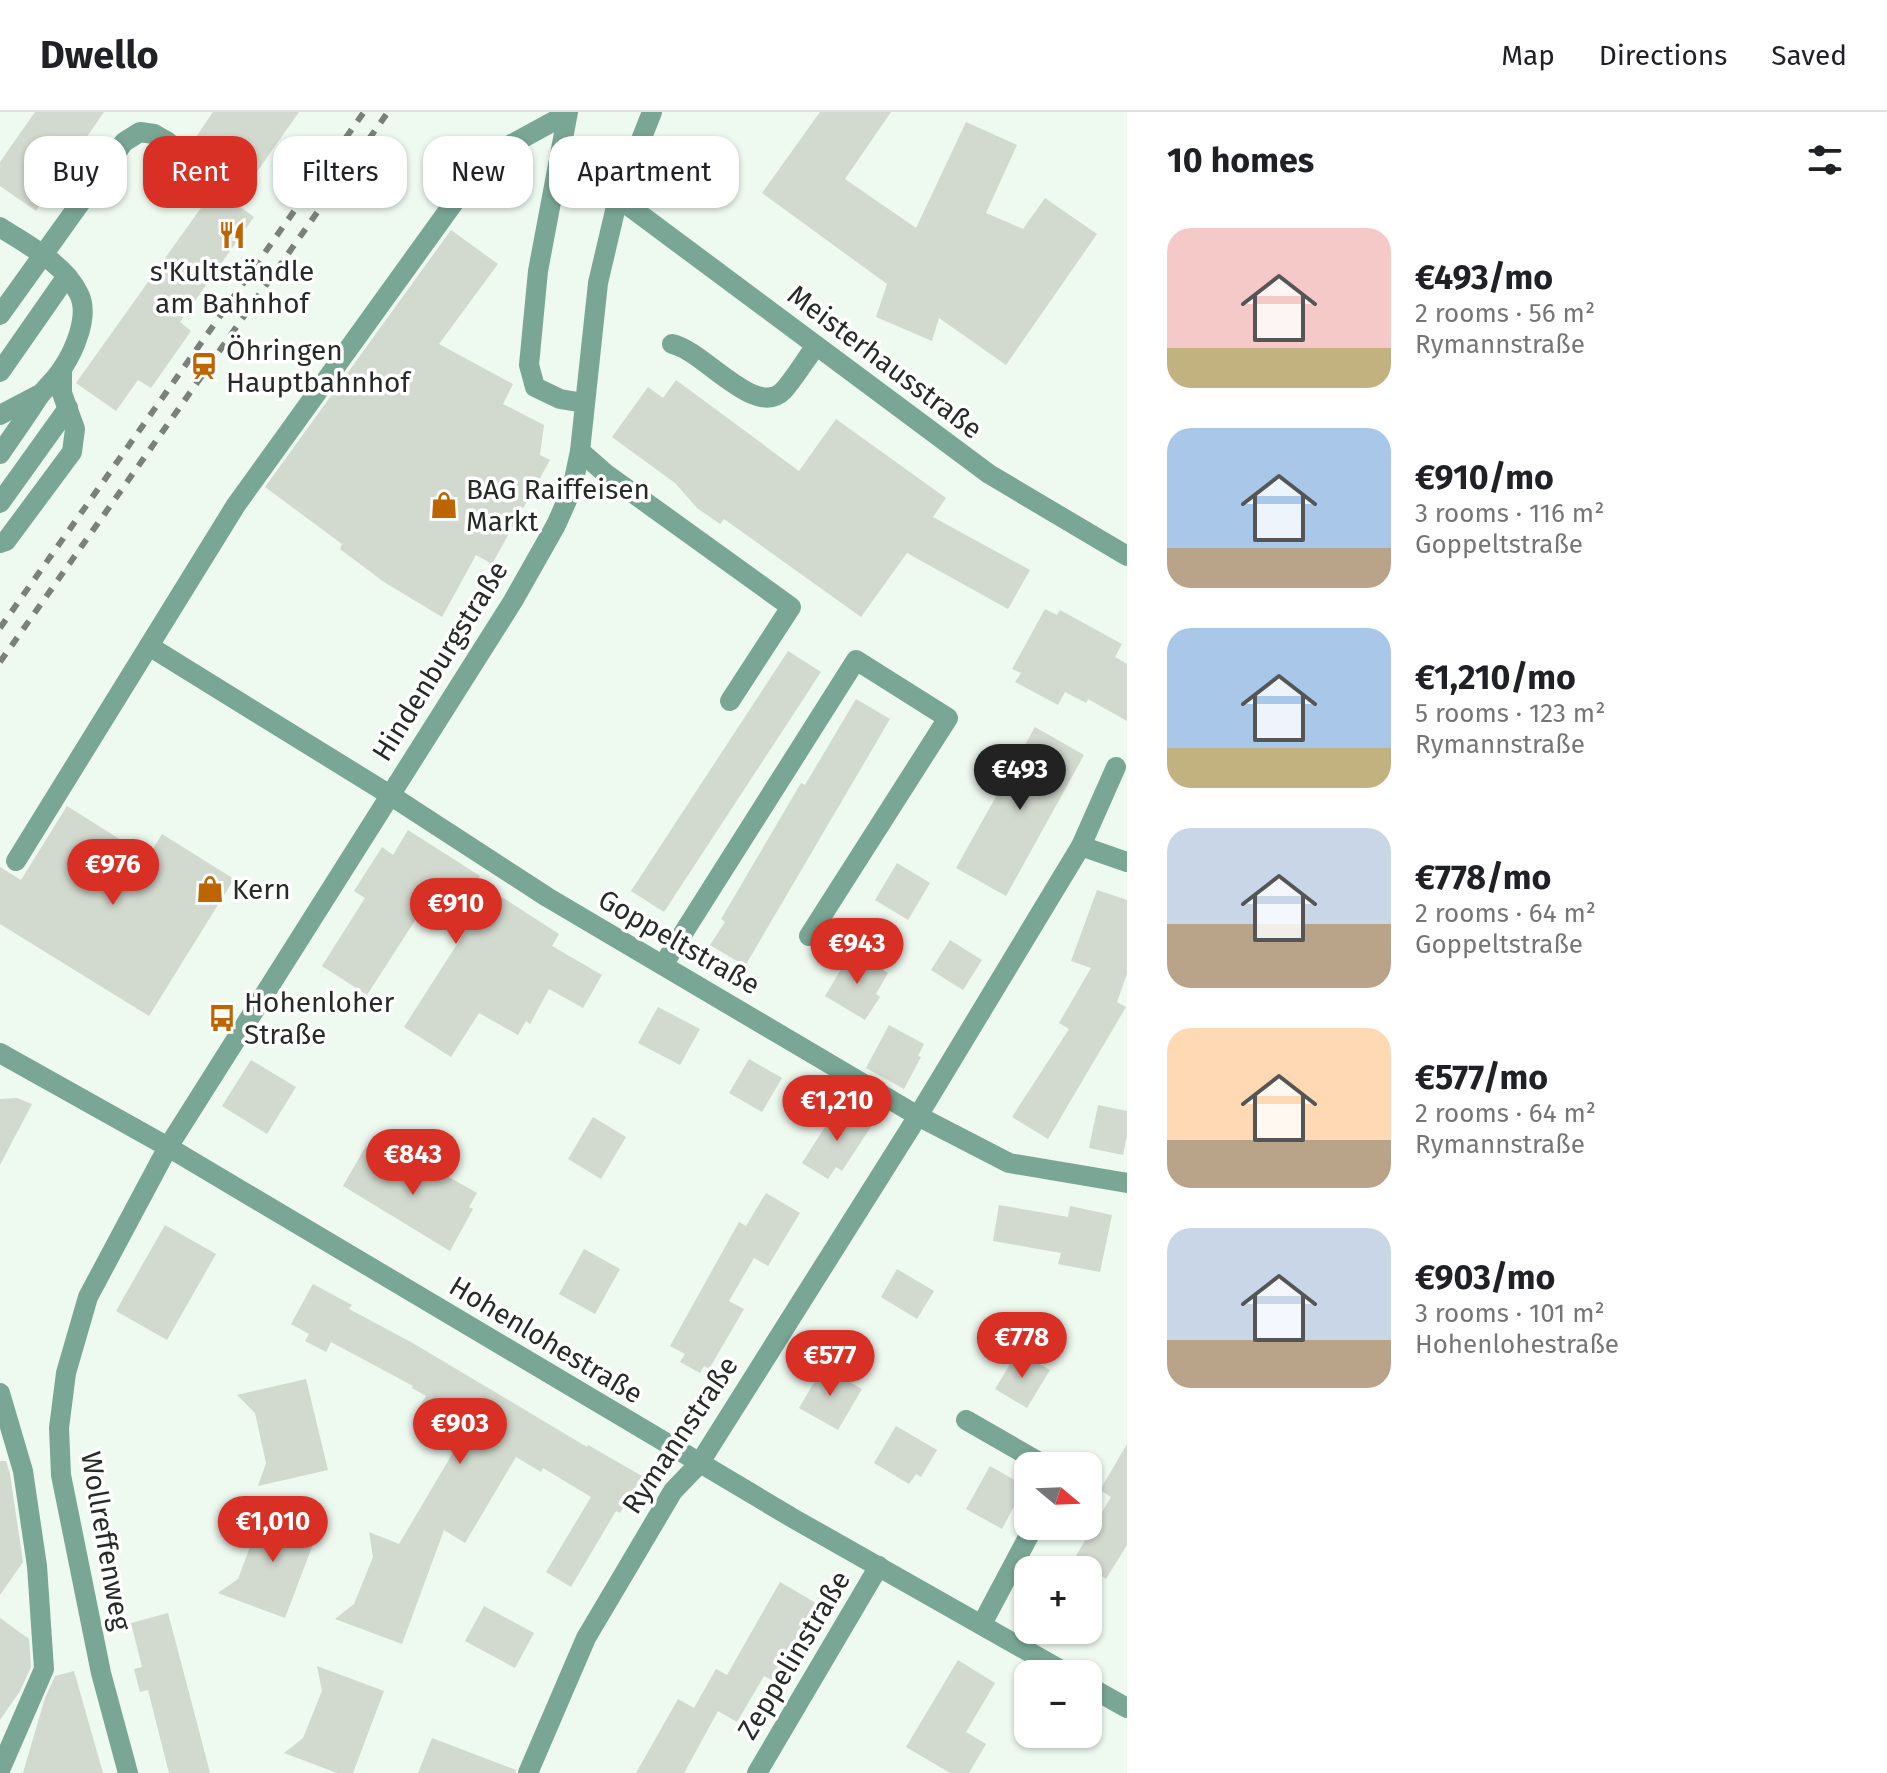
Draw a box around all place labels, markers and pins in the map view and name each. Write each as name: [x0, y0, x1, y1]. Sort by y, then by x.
restaurant icon: s'Kultständle am Bahnhof: [217, 220, 247, 250]
place label: s'Kultständle am Bahnhof: [150, 255, 314, 320]
place label: Öhringen Hauptbahnhof: [226, 334, 412, 399]
station icon: Öhringen Hauptbahnhof: [189, 351, 219, 381]
place label: BAG Raiffeisen Markt: [466, 473, 650, 538]
shop icon: BAG Raiffeisen Markt: [429, 490, 459, 520]
pin: €493: [973, 744, 1067, 812]
pin: €976: [66, 839, 160, 907]
place label: Kern: [232, 873, 291, 906]
shop icon: Kern: [195, 874, 225, 904]
pin: €910: [409, 878, 503, 946]
pin: €943: [810, 918, 904, 986]
place label: Hohenloher Straße: [244, 986, 395, 1051]
bus stop icon: Hohenloher Straße: [207, 1003, 237, 1033]
pin: €1,210: [772, 1075, 902, 1143]
pin: €843: [366, 1129, 460, 1197]
pin: €778: [975, 1312, 1069, 1380]
pin: €577: [783, 1330, 877, 1398]
pin: €903: [413, 1398, 507, 1466]
pin: €1,010: [208, 1496, 338, 1564]

